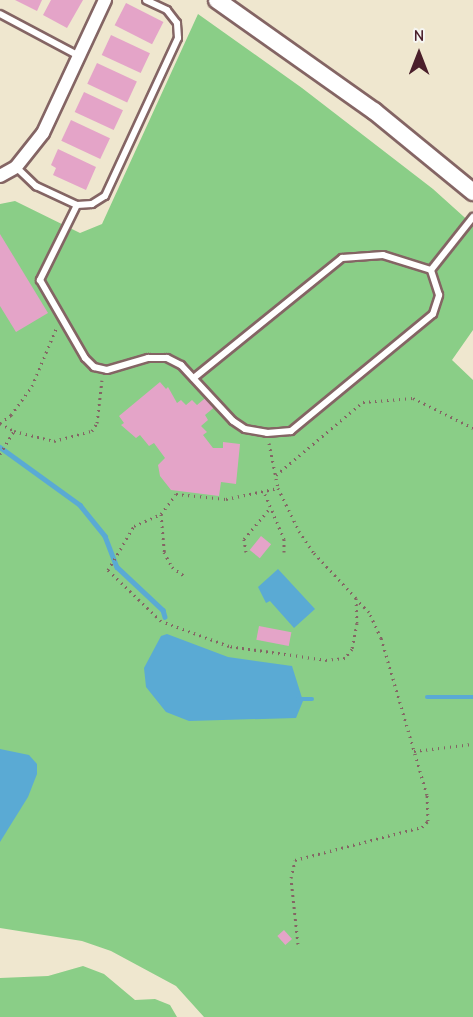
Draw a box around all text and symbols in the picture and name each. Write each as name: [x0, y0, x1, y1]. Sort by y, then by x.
north arrow: [389, 24, 449, 84]
text: N: [414, 27, 424, 45]

